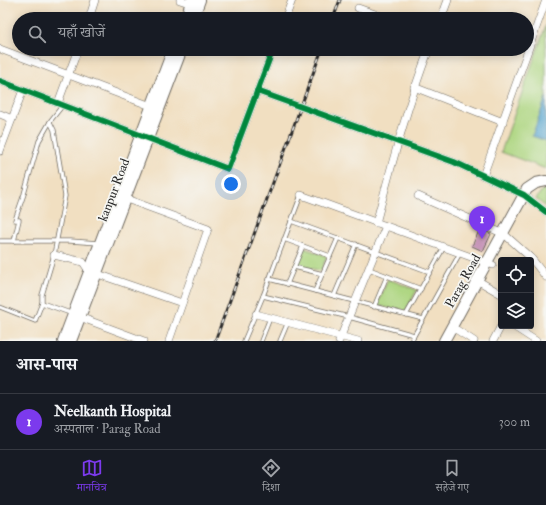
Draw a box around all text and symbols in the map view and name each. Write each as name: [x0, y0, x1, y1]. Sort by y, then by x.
search box: [12, 12, 534, 56]
icon: search: [26, 23, 48, 45]
text: यहाँ खोजें: [58, 23, 105, 42]
street label: kanpur Road: [95, 156, 134, 224]
your location: [221, 174, 241, 194]
pin: 1: [469, 206, 495, 239]
street label: Parag Road: [442, 251, 485, 311]
map controls: [498, 257, 534, 329]
button: locate: [498, 257, 534, 293]
button: layers: [498, 293, 534, 329]
text: आस-पास: [16, 354, 77, 375]
text: Neelkanth Hospital: [54, 402, 171, 421]
text: 1: [27, 414, 31, 430]
text: 300 m: [499, 414, 530, 430]
text: अस्पताल · Parag Road: [54, 421, 161, 437]
tab: मानचित्र: [77, 457, 107, 498]
tab: दिशा: [260, 457, 282, 498]
tab: सहेजे गए: [436, 457, 469, 498]

